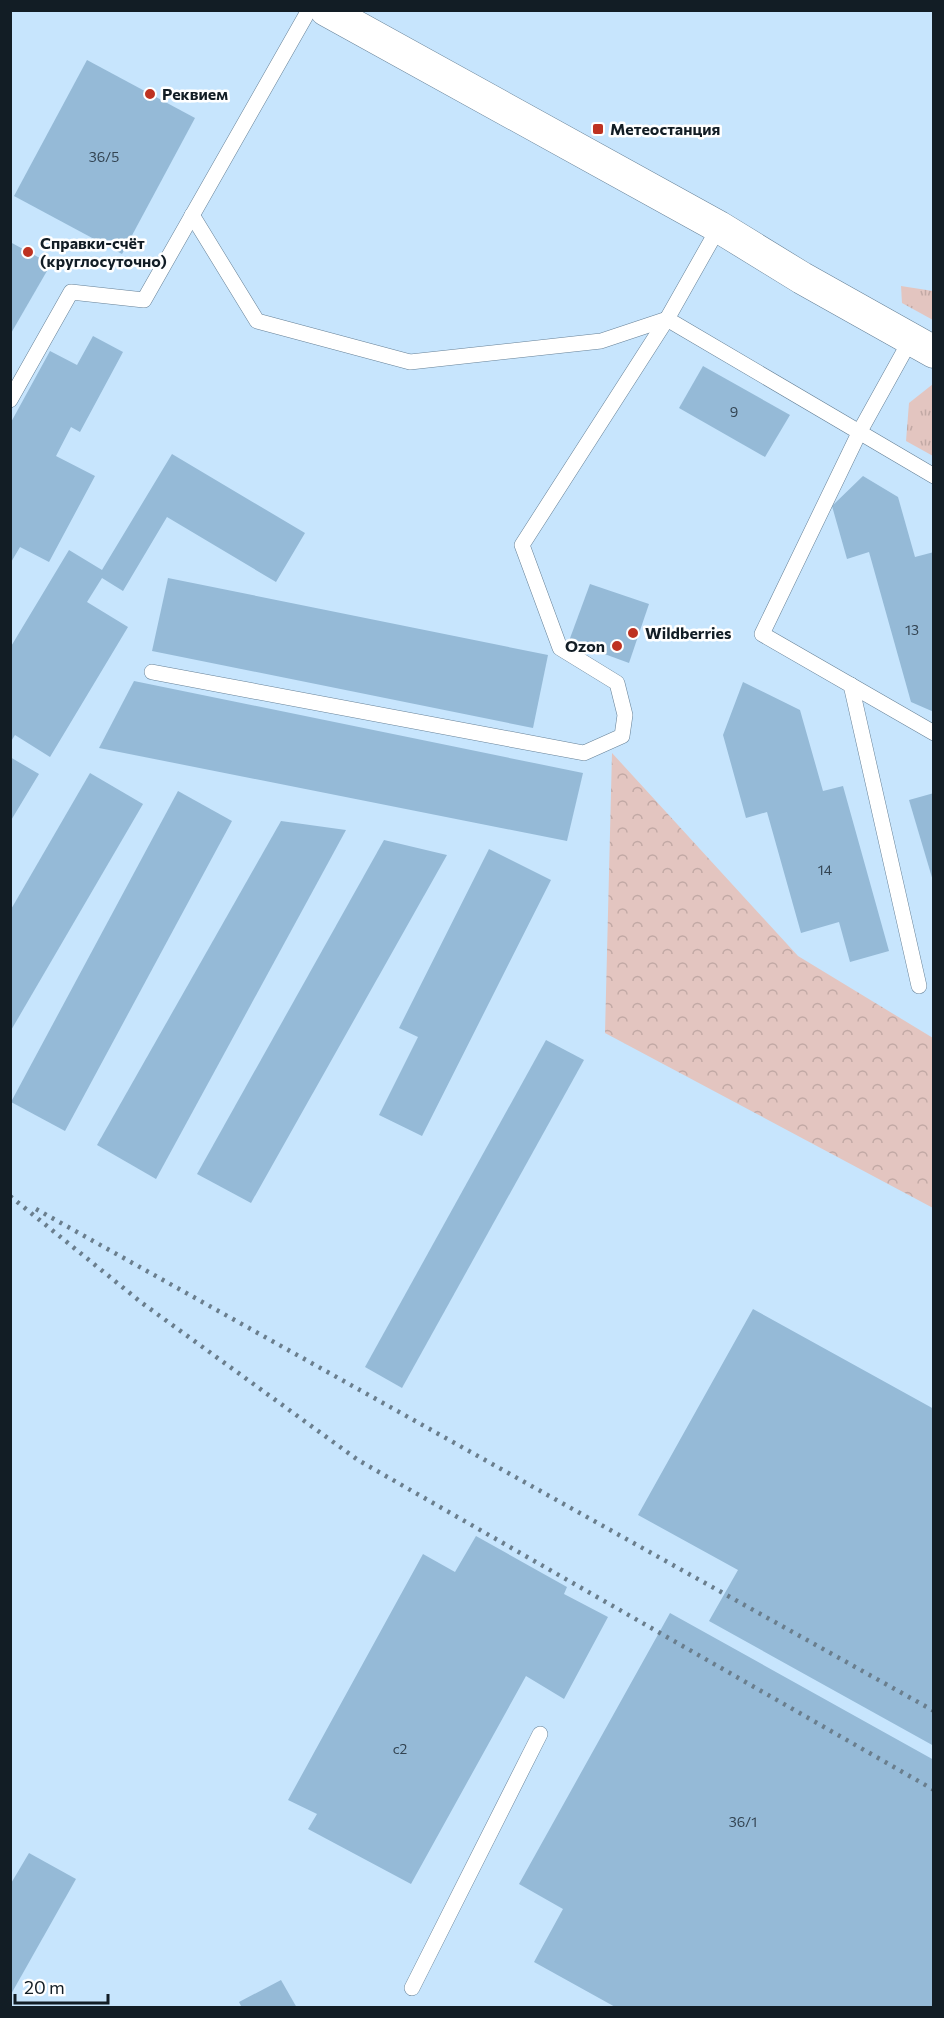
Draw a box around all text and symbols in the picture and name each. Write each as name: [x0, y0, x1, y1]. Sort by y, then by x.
place label: Реквием: [162, 84, 228, 103]
marker: Реквием: [143, 87, 157, 101]
place label: Метеостанция: [610, 119, 720, 138]
marker: Метеостанция: [591, 122, 605, 136]
house number: 36/5: [89, 148, 119, 165]
place label: Справки-счёт (круглосуточно): [40, 233, 167, 270]
marker: Справки-счёт (круглосуточно): [21, 245, 35, 259]
house number: 9: [730, 403, 738, 420]
house number: 13: [905, 621, 919, 638]
place label: Wildberries: [645, 623, 731, 642]
marker: Wildberries: [626, 626, 640, 640]
place label: Ozon: [565, 636, 605, 655]
marker: Ozon: [610, 639, 624, 653]
house number: 14: [818, 861, 833, 878]
house number: с2: [393, 1740, 408, 1757]
house number: 36/1: [729, 1813, 757, 1830]
scale bar: [15, 1967, 108, 2005]
text: 20 m: [24, 1976, 65, 1998]

